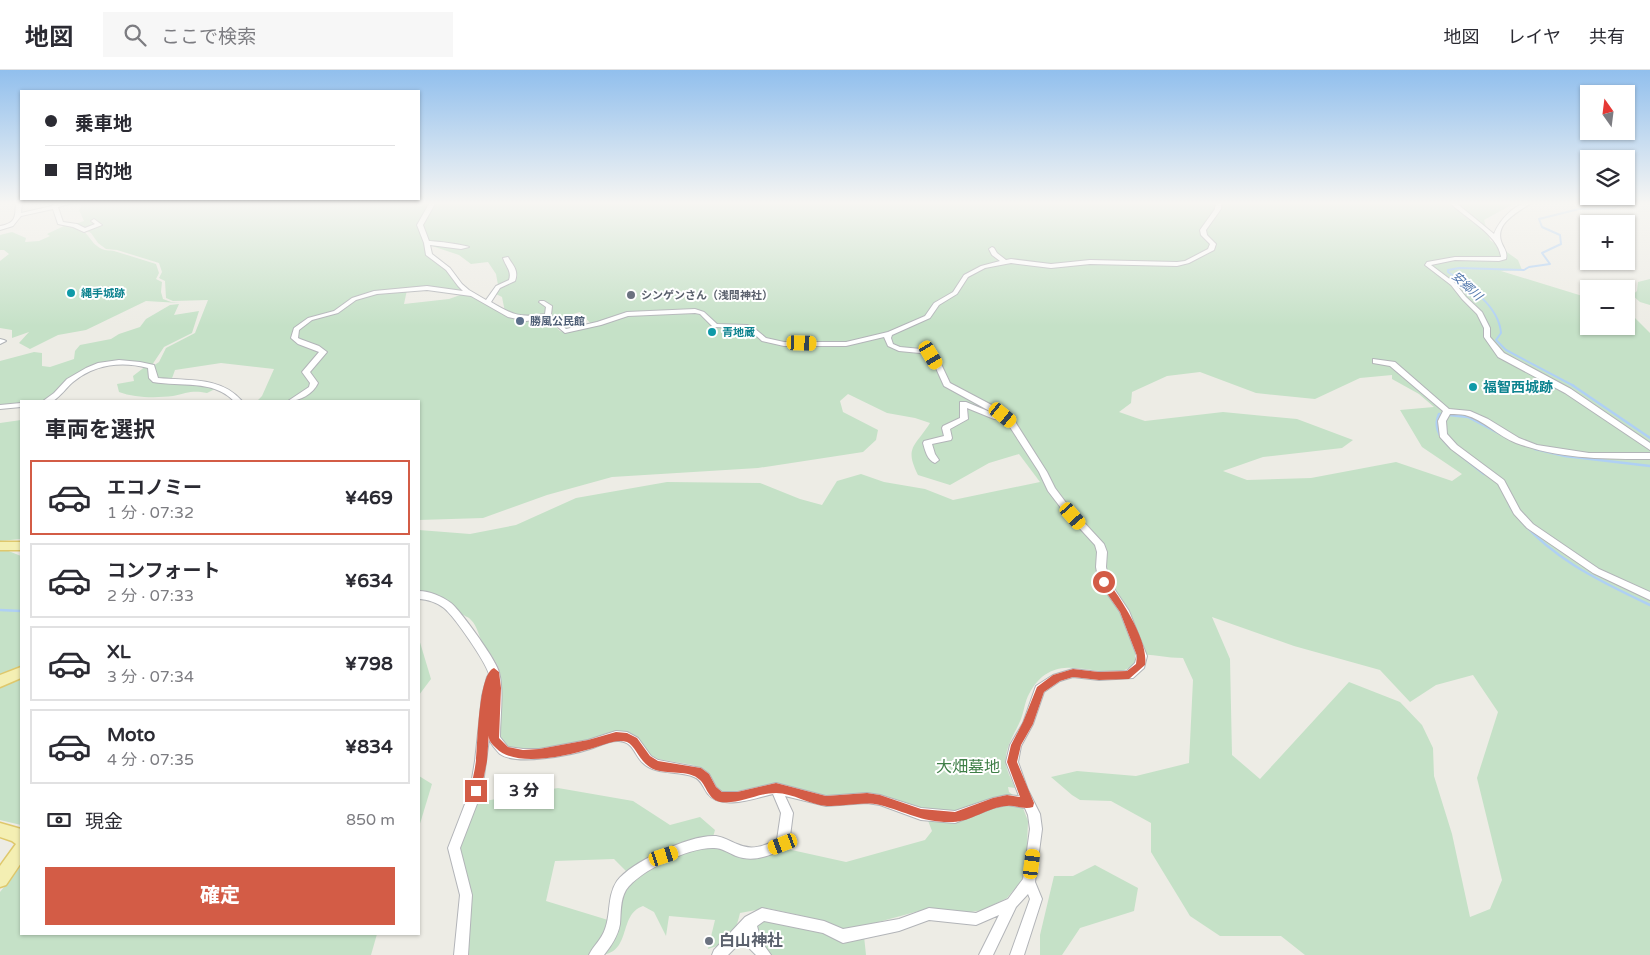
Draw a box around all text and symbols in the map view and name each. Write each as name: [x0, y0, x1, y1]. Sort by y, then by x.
search box: [103, 12, 453, 57]
icon: search: [121, 21, 149, 49]
text: 地図: [25, 23, 73, 52]
text: ここで検索: [161, 26, 256, 48]
text: 地図: [1444, 26, 1480, 48]
text: レイヤ: [1508, 26, 1561, 48]
text: 共有: [1589, 26, 1625, 48]
north arrow: [1580, 85, 1635, 140]
map controls: [1580, 85, 1635, 335]
text: 乗車地: [75, 113, 132, 135]
button: layers: [1580, 150, 1635, 205]
text: 目的地: [75, 161, 132, 183]
button: +: [1580, 215, 1635, 270]
water label: 安郷川: [1449, 269, 1487, 305]
button: −: [1580, 280, 1635, 335]
marker: 縄手城跡: [65, 287, 77, 299]
place label: 縄手城跡: [81, 287, 125, 300]
marker: シンゲンさん（浅間神社）: [625, 289, 637, 301]
place label: シンゲンさん（浅間神社）: [641, 289, 773, 302]
marker: 勝風公民館: [514, 315, 526, 327]
place label: 勝風公民館: [530, 315, 585, 328]
marker: 青地蔵: [706, 326, 718, 338]
place label: 青地蔵: [722, 326, 755, 339]
car: [786, 335, 817, 351]
car: [916, 338, 945, 372]
place label: 福智西城跡: [1483, 379, 1553, 396]
marker: 福智西城跡: [1467, 381, 1479, 393]
car: [986, 400, 1019, 430]
text: 車両を選択: [45, 417, 155, 443]
icon: car: [47, 475, 92, 520]
text: エコノミー: [107, 477, 202, 499]
text: ¥469: [345, 487, 393, 509]
car: [1057, 500, 1088, 532]
text: 1 分 · 07:32: [107, 503, 194, 523]
icon: car: [47, 558, 92, 603]
text: コンフォート: [107, 560, 220, 582]
text: ¥634: [345, 570, 393, 592]
route start: [1093, 571, 1115, 593]
text: 2 分 · 07:33: [107, 586, 194, 606]
icon: car: [47, 641, 92, 686]
text: XL: [107, 641, 131, 663]
text: ¥798: [345, 653, 393, 675]
text: 3 分 · 07:34: [107, 667, 194, 687]
icon: car: [47, 724, 92, 769]
text: Moto: [107, 724, 155, 746]
text: ¥834: [345, 736, 393, 758]
text: 4 分 · 07:35: [107, 750, 194, 770]
park label: 大畑墓地: [936, 757, 1000, 777]
callout: 3 分: [494, 774, 554, 808]
route end: [465, 780, 487, 802]
text: 3 分: [509, 781, 539, 801]
icon: cash: [45, 806, 73, 834]
text: 850 m: [346, 810, 395, 830]
text: 現金: [85, 811, 123, 833]
car: [766, 832, 799, 856]
car: [647, 844, 680, 868]
car: [1022, 848, 1041, 880]
button: 確定: [45, 867, 395, 925]
place label: 白山神社: [719, 931, 783, 951]
marker: 白山神社: [703, 935, 715, 947]

